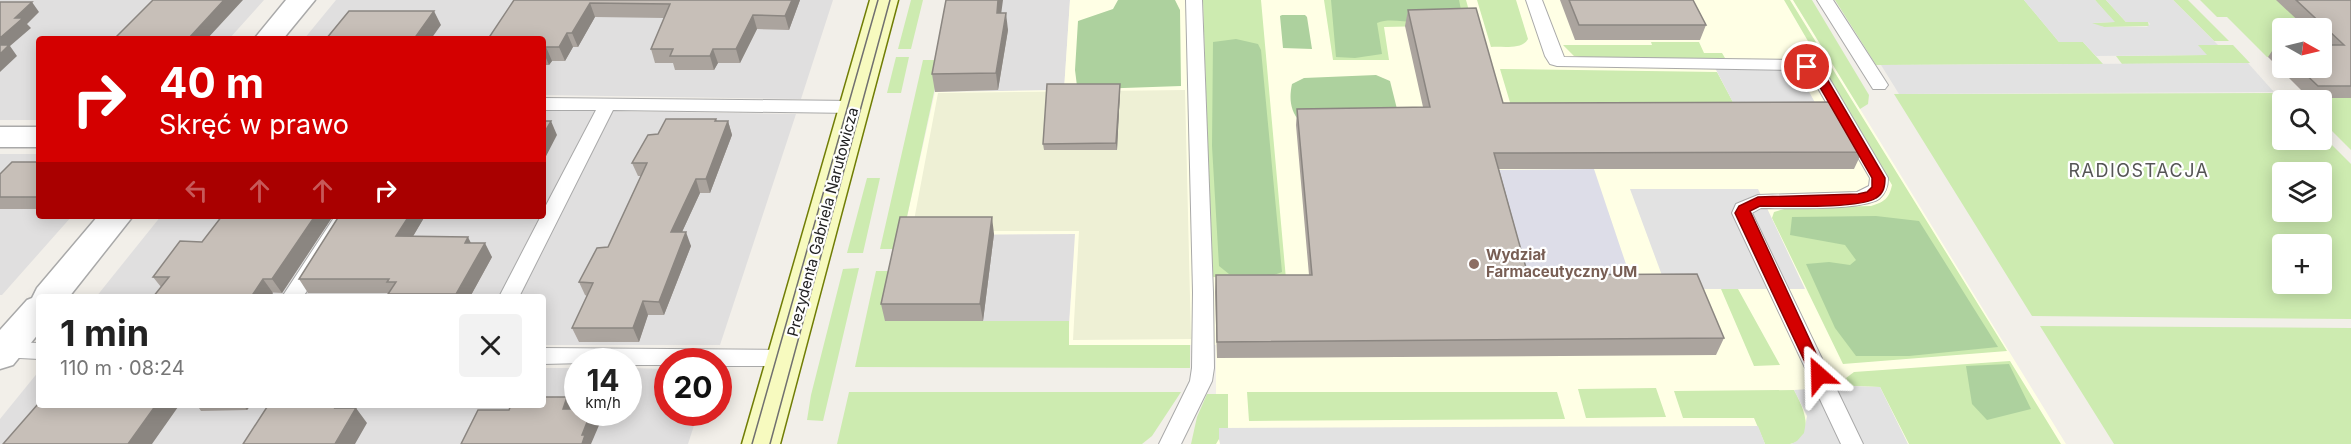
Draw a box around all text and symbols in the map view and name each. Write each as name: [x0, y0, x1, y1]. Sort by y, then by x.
north arrow: [2272, 18, 2332, 78]
map controls: [2272, 18, 2332, 294]
pin: [1781, 41, 1832, 92]
icon: arrive: [1790, 50, 1823, 83]
text: 40 m: [159, 57, 264, 108]
icon: right: [60, 60, 138, 138]
button: search: [2272, 90, 2332, 150]
street label: Prezydenta Gabriela Narutowicza: [783, 105, 862, 338]
text: Skręć w prawo: [159, 108, 349, 141]
district label: RADIOSTACJA: [2068, 160, 2210, 181]
button: layers: [2272, 162, 2332, 222]
icon: left: [180, 174, 213, 207]
icon: ahead: [243, 174, 276, 207]
icon: ahead: [306, 174, 339, 207]
icon: right: [369, 174, 402, 207]
button: +: [2272, 234, 2332, 294]
place label: Wydział Farmaceutyczny UM: [1486, 245, 1637, 281]
marker: Wydział Farmaceutyczny UM: [1467, 257, 1481, 271]
text: 1 min: [60, 311, 149, 355]
button: close: [459, 314, 522, 377]
position arrow: [1787, 343, 1851, 407]
speed limit sign: 20: [654, 348, 732, 426]
text: 110 m · 08:24: [60, 356, 185, 380]
text: 14: [586, 362, 620, 398]
text: km/h: [585, 393, 621, 412]

